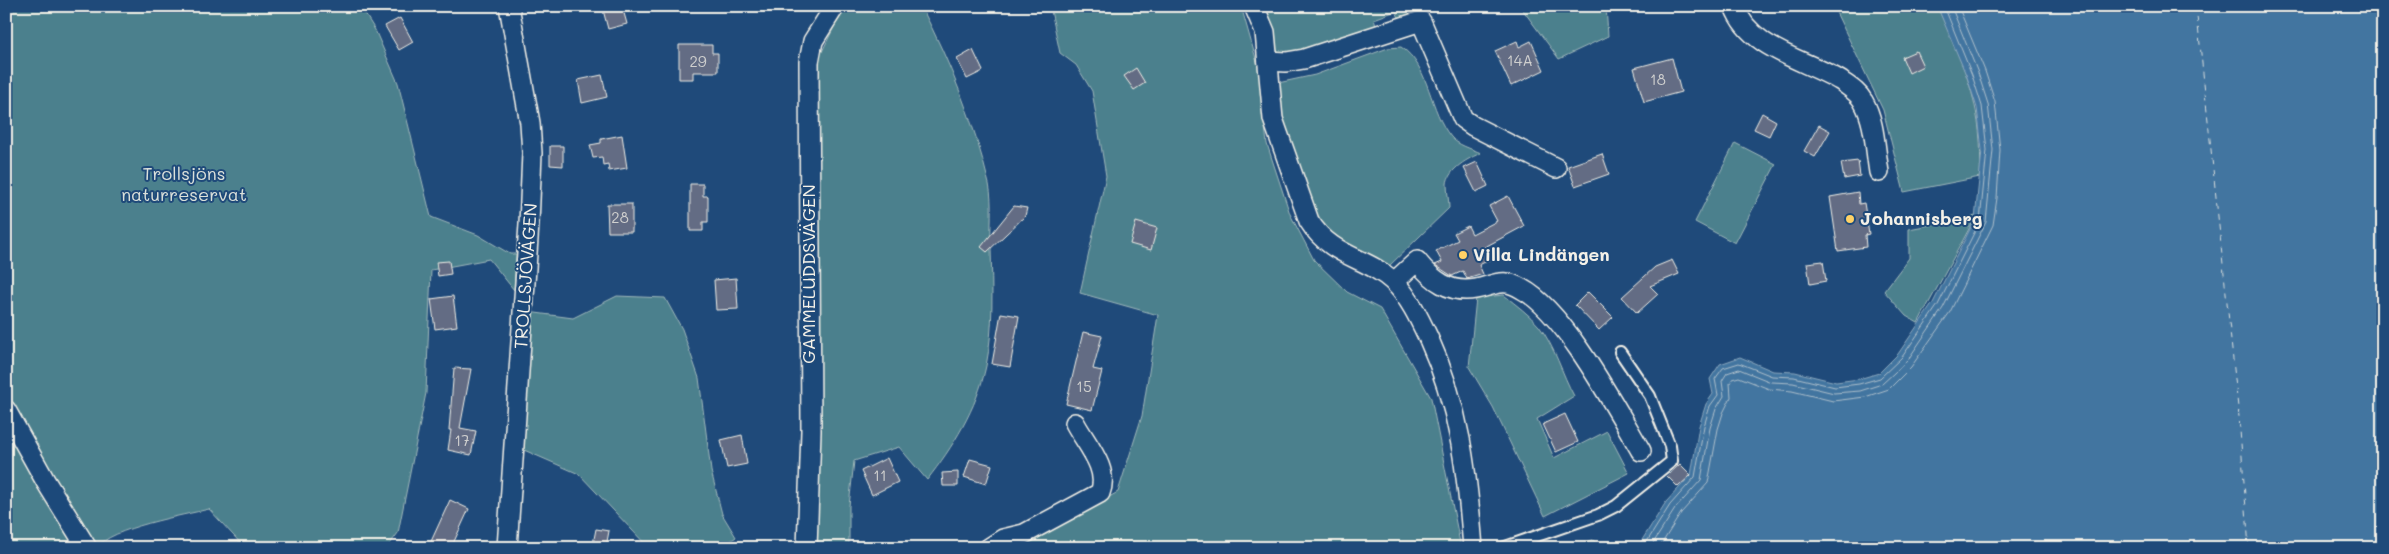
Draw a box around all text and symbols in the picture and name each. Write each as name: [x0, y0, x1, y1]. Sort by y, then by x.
house number: 14A: [1507, 50, 1533, 70]
house number: 29: [689, 51, 707, 71]
house number: 18: [1650, 69, 1666, 89]
park label: Trollsjöns naturreservat: [121, 161, 247, 206]
street label: GAMMELUDDSVÄGEN: [796, 184, 820, 364]
street label: TROLLSJÖVÄGEN: [508, 202, 542, 350]
place label: Johannisberg: [1860, 206, 1983, 230]
house number: 28: [611, 207, 629, 227]
marker: Johannisberg: [1844, 213, 1856, 225]
place label: Villa Lindängen: [1473, 242, 1610, 266]
marker: Villa Lindängen: [1457, 249, 1469, 261]
house number: 15: [1076, 376, 1092, 396]
house number: 17: [454, 430, 470, 450]
house number: 11: [873, 465, 887, 485]

